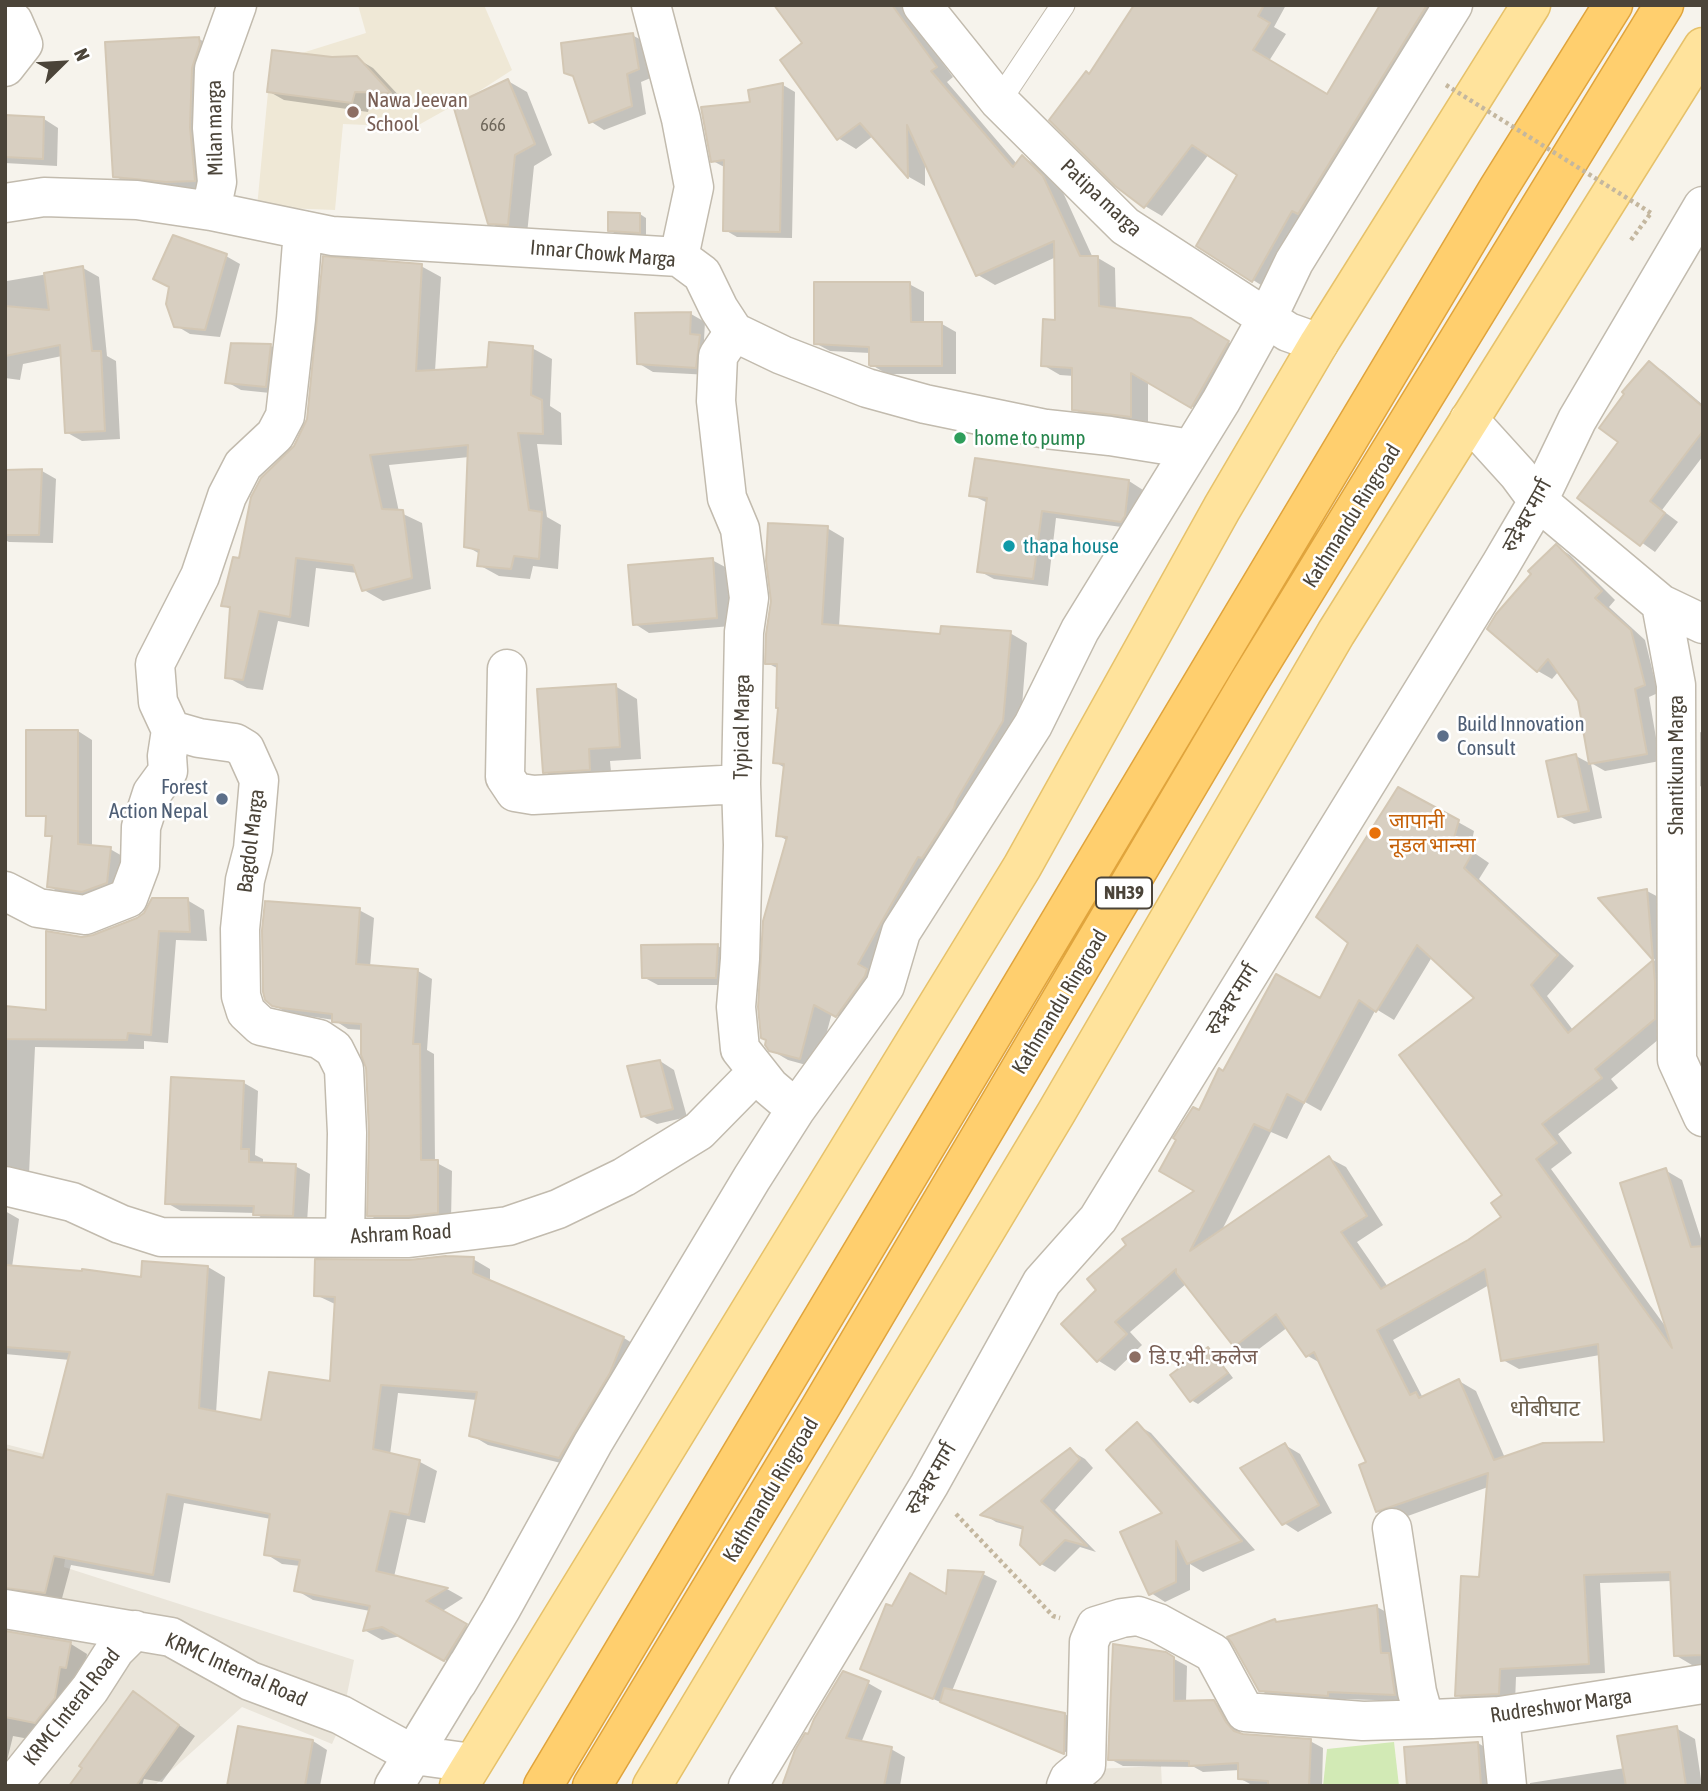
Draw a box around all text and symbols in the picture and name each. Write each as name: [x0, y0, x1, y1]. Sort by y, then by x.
north arrow: [28, 28, 98, 98]
text: N: [70, 45, 95, 64]
street label: Milan marga: [202, 80, 228, 176]
place label: Nawa Jeevan School: [367, 87, 468, 137]
marker: Nawa Jeevan School: [345, 104, 361, 120]
house number: 666: [480, 114, 506, 136]
street label: Patipa marga: [1055, 154, 1147, 242]
street label: Innar Chowk Marga: [529, 235, 677, 273]
place label: home to pump: [974, 425, 1085, 451]
marker: home to pump: [952, 430, 968, 446]
street label: Kathmandu Ringroad: [1298, 440, 1406, 592]
street label: रुद्रेश्वर मार्ग: [1497, 475, 1557, 557]
place label: thapa house: [1023, 533, 1119, 559]
marker: thapa house: [1001, 538, 1017, 554]
street label: Typical Marga: [728, 674, 756, 780]
street label: Shantikuna Marga: [1663, 695, 1689, 835]
place label: Build Innovation Consult: [1457, 711, 1585, 761]
marker: Build Innovation Consult: [1435, 728, 1451, 744]
place label: Forest Action Nepal: [109, 774, 208, 824]
street label: Bagdol Marga: [232, 788, 270, 894]
marker: Forest Action Nepal: [214, 791, 230, 807]
place label: जापानी नूडल भान्सा: [1389, 808, 1476, 858]
marker: जापानी नूडल भान्सा: [1367, 825, 1383, 841]
road number: NH39: [1096, 878, 1152, 908]
street label: Kathmandu Ringroad: [1007, 925, 1113, 1079]
street label: रुद्रेश्वर मार्ग: [1200, 960, 1264, 1040]
street label: Ashram Road: [350, 1219, 452, 1249]
place label: डि.ए.भी. कलेज: [1149, 1344, 1258, 1370]
marker: डि.ए.भी. कलेज: [1127, 1349, 1143, 1365]
district label: धोबीघाट: [1510, 1395, 1580, 1423]
street label: Kathmandu Ringroad: [718, 1413, 824, 1567]
street label: रुद्रेश्वर मार्ग: [900, 1438, 962, 1520]
street label: KRMC Internal Road: [161, 1627, 311, 1713]
street label: KRMC Interal Road: [18, 1643, 126, 1771]
street label: Rudreshwor Marga: [1488, 1684, 1634, 1728]

